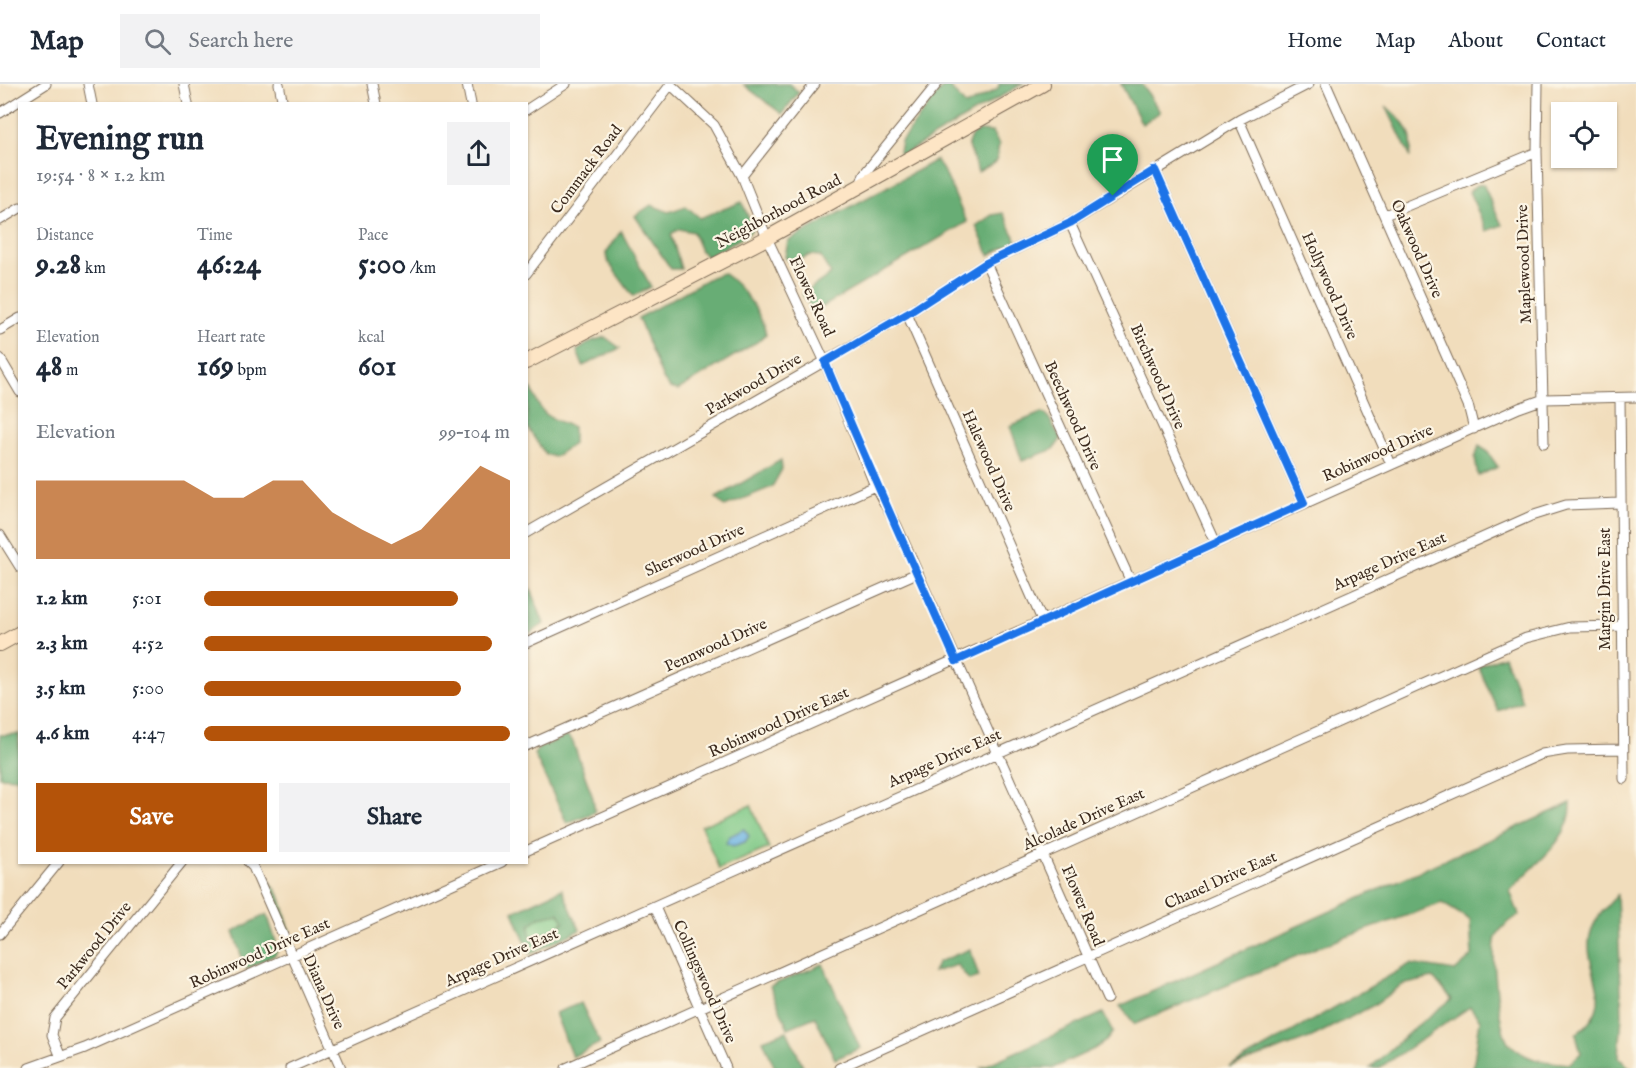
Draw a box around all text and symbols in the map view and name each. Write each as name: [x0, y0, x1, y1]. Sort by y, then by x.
search box: [120, 14, 540, 68]
text: Map: [30, 24, 84, 59]
icon: search: [141, 25, 174, 58]
text: Search here: [189, 27, 293, 55]
text: Home: [1287, 28, 1342, 55]
text: Map: [1375, 28, 1415, 55]
text: About: [1448, 28, 1503, 55]
text: Contact: [1536, 28, 1606, 55]
map controls: [1551, 102, 1617, 168]
button: locate: [1551, 102, 1617, 168]
text: Evening run: [36, 119, 204, 161]
street label: Commack Road: [547, 121, 627, 219]
button: share: [447, 122, 510, 185]
pin: [1087, 134, 1138, 196]
icon: arrive: [1096, 143, 1129, 176]
text: 19:54 · 8 × 1.2 km: [36, 163, 165, 188]
street label: Neighborhood Road: [713, 170, 846, 253]
street label: Oakwood Drive: [1385, 197, 1447, 301]
street label: Maplewood Drive: [1513, 204, 1537, 324]
text: Distance: [36, 226, 94, 246]
text: Time: [197, 226, 233, 246]
text: Pace: [358, 226, 388, 246]
street label: Hollywood Drive: [1296, 229, 1362, 343]
text: 9.28: [36, 246, 81, 284]
text: 46:24: [197, 246, 261, 284]
text: 5:00: [358, 246, 406, 284]
street label: Flower Road: [784, 254, 838, 341]
text: km: [81, 259, 106, 279]
text: /km: [406, 259, 436, 279]
street label: Birchwood Drive: [1125, 321, 1189, 433]
text: Elevation: [36, 328, 99, 348]
text: Heart rate: [197, 328, 265, 348]
text: kcal: [358, 328, 385, 348]
text: 48: [36, 348, 62, 386]
text: 169: [197, 348, 234, 386]
text: 601: [358, 348, 396, 386]
street label: Parkwood Drive: [703, 350, 805, 420]
street label: Beechwood Drive: [1039, 358, 1105, 474]
text: m: [62, 361, 78, 381]
text: bpm: [234, 361, 267, 381]
street label: Halewood Drive: [957, 407, 1019, 515]
text: Elevation: [36, 420, 115, 445]
text: 99–104 m: [439, 420, 510, 445]
street label: Robinwood Drive: [1320, 421, 1436, 487]
street label: Sherwood Drive: [642, 520, 748, 582]
street label: Margin Drive East: [1596, 527, 1616, 650]
street label: Arpage Drive East: [1329, 528, 1450, 596]
text: 1.2 km: [36, 586, 88, 611]
text: 5:01: [132, 586, 162, 611]
street label: Pennwood Drive: [662, 614, 770, 678]
text: 2.3 km: [36, 631, 88, 656]
text: 4:52: [132, 631, 164, 656]
text: 3.5 km: [36, 676, 86, 701]
text: 5:00: [132, 676, 164, 701]
street label: Robinwood Drive East: [706, 683, 853, 763]
text: 4.6 km: [36, 721, 90, 746]
text: 4:47: [132, 721, 166, 746]
street label: Arpage Drive East: [884, 725, 1005, 793]
button: Save: [36, 783, 267, 852]
button: Share: [279, 783, 510, 852]
street label: Alcolade Drive East: [1019, 784, 1148, 856]
street label: Chanel Drive East: [1162, 847, 1281, 915]
street label: Flower Road: [1056, 862, 1108, 950]
street label: Parkwood Drive: [53, 898, 137, 994]
street label: Robinwood Drive East: [187, 914, 334, 994]
street label: Collingswood Drive: [668, 917, 740, 1047]
street label: Arpage Drive East: [441, 924, 562, 992]
street label: Diana Drive: [298, 951, 348, 1033]

